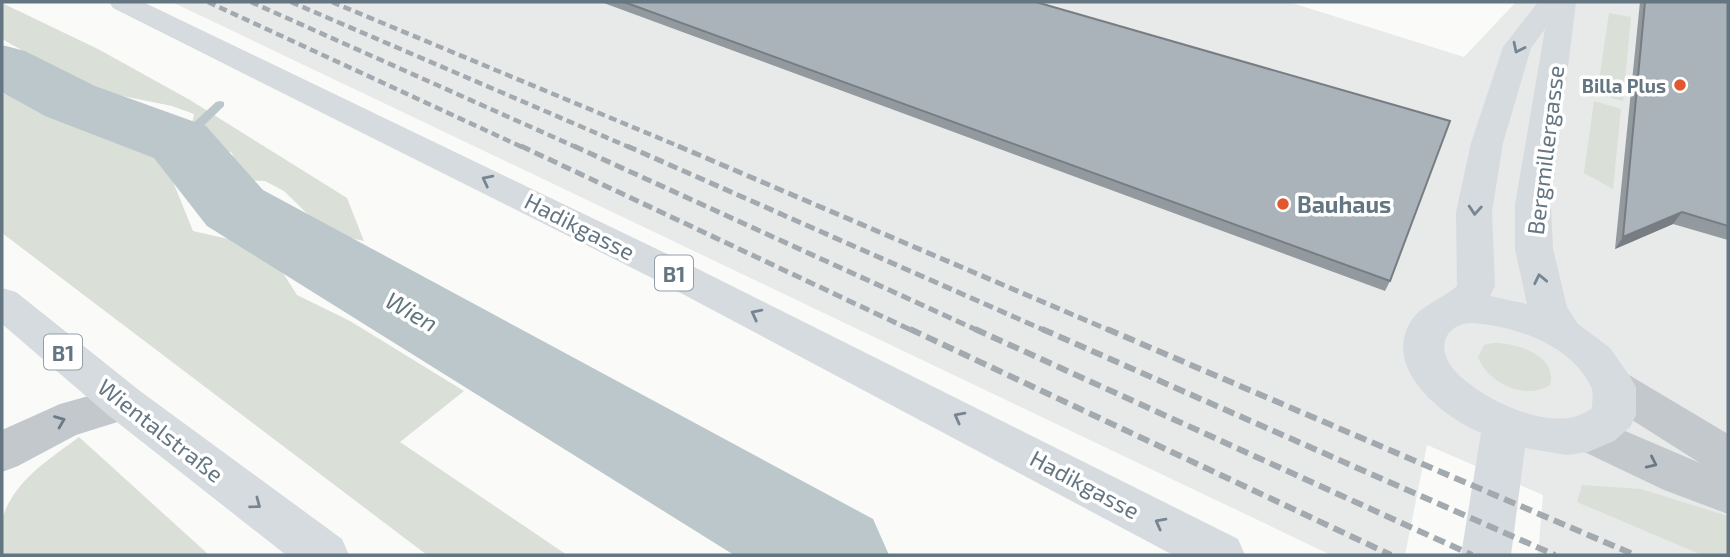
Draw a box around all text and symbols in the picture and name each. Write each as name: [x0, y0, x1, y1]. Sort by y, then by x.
one-way arrow: [1512, 41, 1526, 53]
street label: Bergmillergasse: [1521, 64, 1569, 236]
place label: Billa Plus: [1582, 74, 1666, 97]
marker: Billa Plus: [1672, 77, 1688, 93]
one-way arrow: [481, 174, 494, 188]
street label: Hadikgasse: [520, 186, 640, 266]
place label: Bauhaus: [1297, 190, 1391, 218]
marker: Bauhaus: [1275, 196, 1291, 212]
one-way arrow: [1468, 205, 1483, 216]
road number: B1: [655, 256, 693, 290]
one-way arrow: [1533, 273, 1548, 285]
water label: Wien: [381, 285, 443, 337]
one-way arrow: [751, 309, 763, 323]
road number: B1: [44, 334, 82, 370]
street label: Wientalstraße: [93, 372, 229, 488]
one-way arrow: [953, 412, 966, 425]
one-way arrow: [53, 415, 65, 429]
street label: Hadikgasse: [1026, 444, 1144, 524]
one-way arrow: [1645, 455, 1657, 469]
one-way arrow: [249, 495, 261, 508]
one-way arrow: [1155, 518, 1167, 532]

